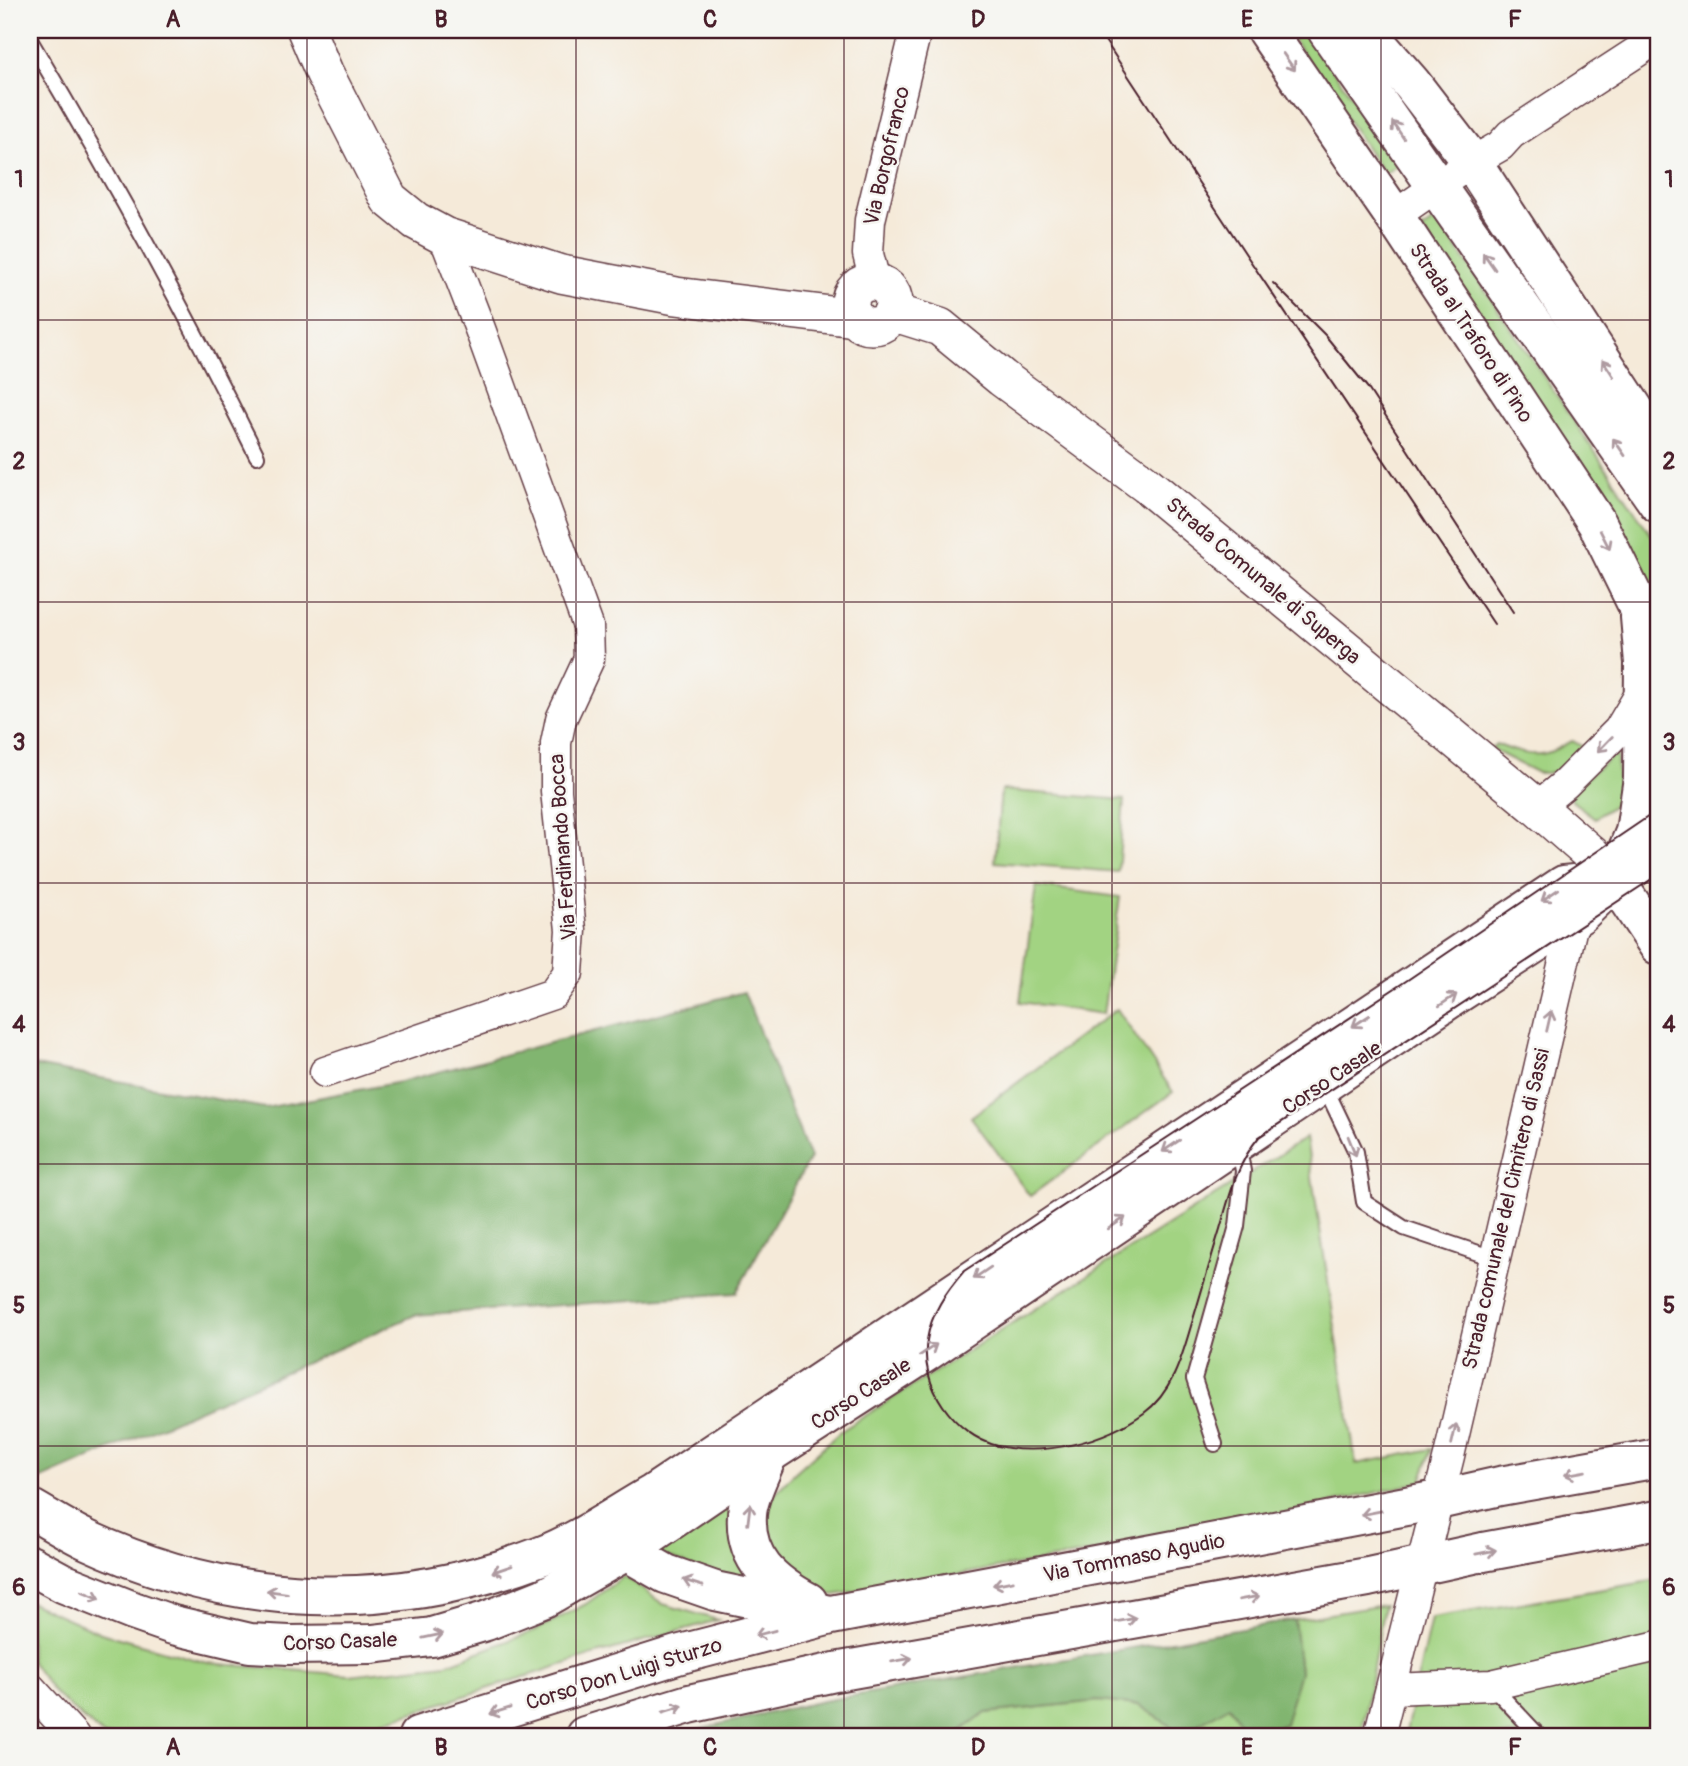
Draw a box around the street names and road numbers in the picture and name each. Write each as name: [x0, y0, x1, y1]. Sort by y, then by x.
street label: Via Borgofranco: [858, 84, 916, 228]
street label: Strada al Traforo di Pino: [1403, 238, 1539, 428]
street label: Strada Comunale di Superga: [1160, 491, 1366, 671]
street label: Via Ferdinando Bocca: [543, 753, 583, 941]
street label: Corso Casale: [1277, 1035, 1387, 1121]
street label: Strada comunale del Cimitero di Sassi: [1456, 1046, 1556, 1372]
street label: Corso Casale: [806, 1351, 917, 1436]
street label: Via Tommaso Agudio: [1041, 1527, 1227, 1589]
street label: Corso Casale: [282, 1626, 398, 1657]
street label: Corso Don Luigi Sturzo: [523, 1631, 725, 1717]

